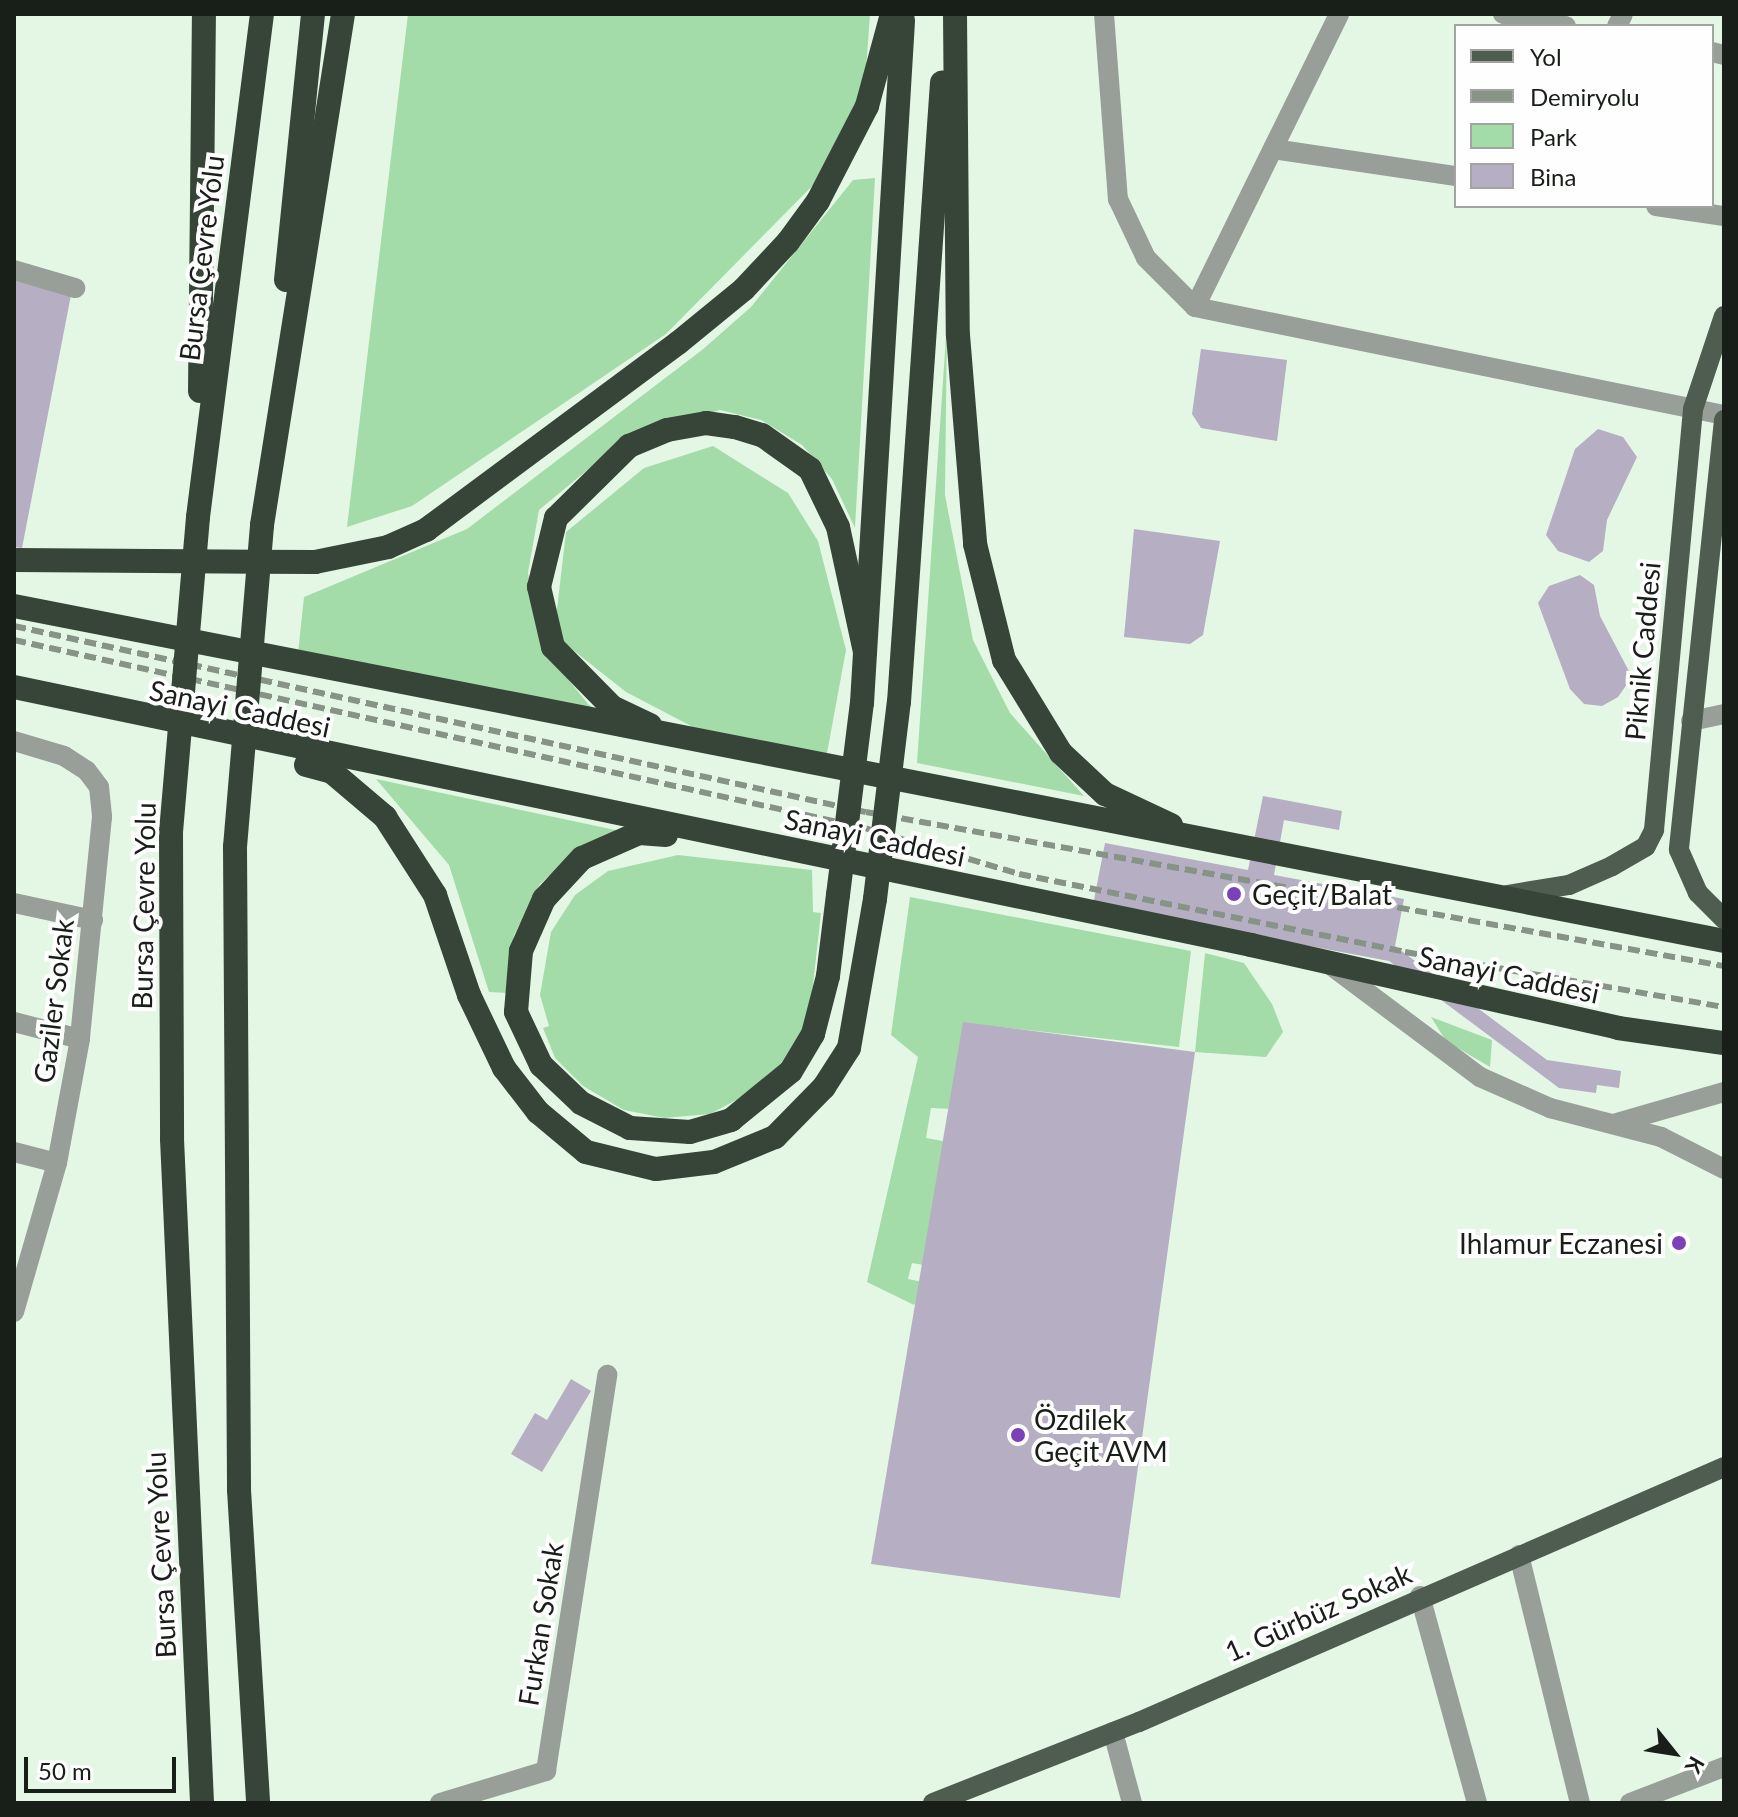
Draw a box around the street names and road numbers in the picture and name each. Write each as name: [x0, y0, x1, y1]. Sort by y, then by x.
street label: Bursa Çevre Yolu: [172, 153, 230, 363]
street label: Piknik Caddesi: [1617, 560, 1667, 742]
street label: Sanayi Caddesi: [146, 672, 334, 744]
street label: Sanayi Caddesi: [781, 801, 969, 873]
street label: Bursa Çevre Yolu: [124, 802, 162, 1010]
street label: Gaziler Sokak: [26, 917, 80, 1085]
street label: Sanayi Caddesi: [1415, 938, 1603, 1010]
street label: Bursa Çevre Yolu: [138, 1450, 182, 1660]
street label: Furkan Sokak: [511, 1540, 569, 1708]
street label: 1. Gürbüz Sokak: [1220, 1556, 1416, 1668]

